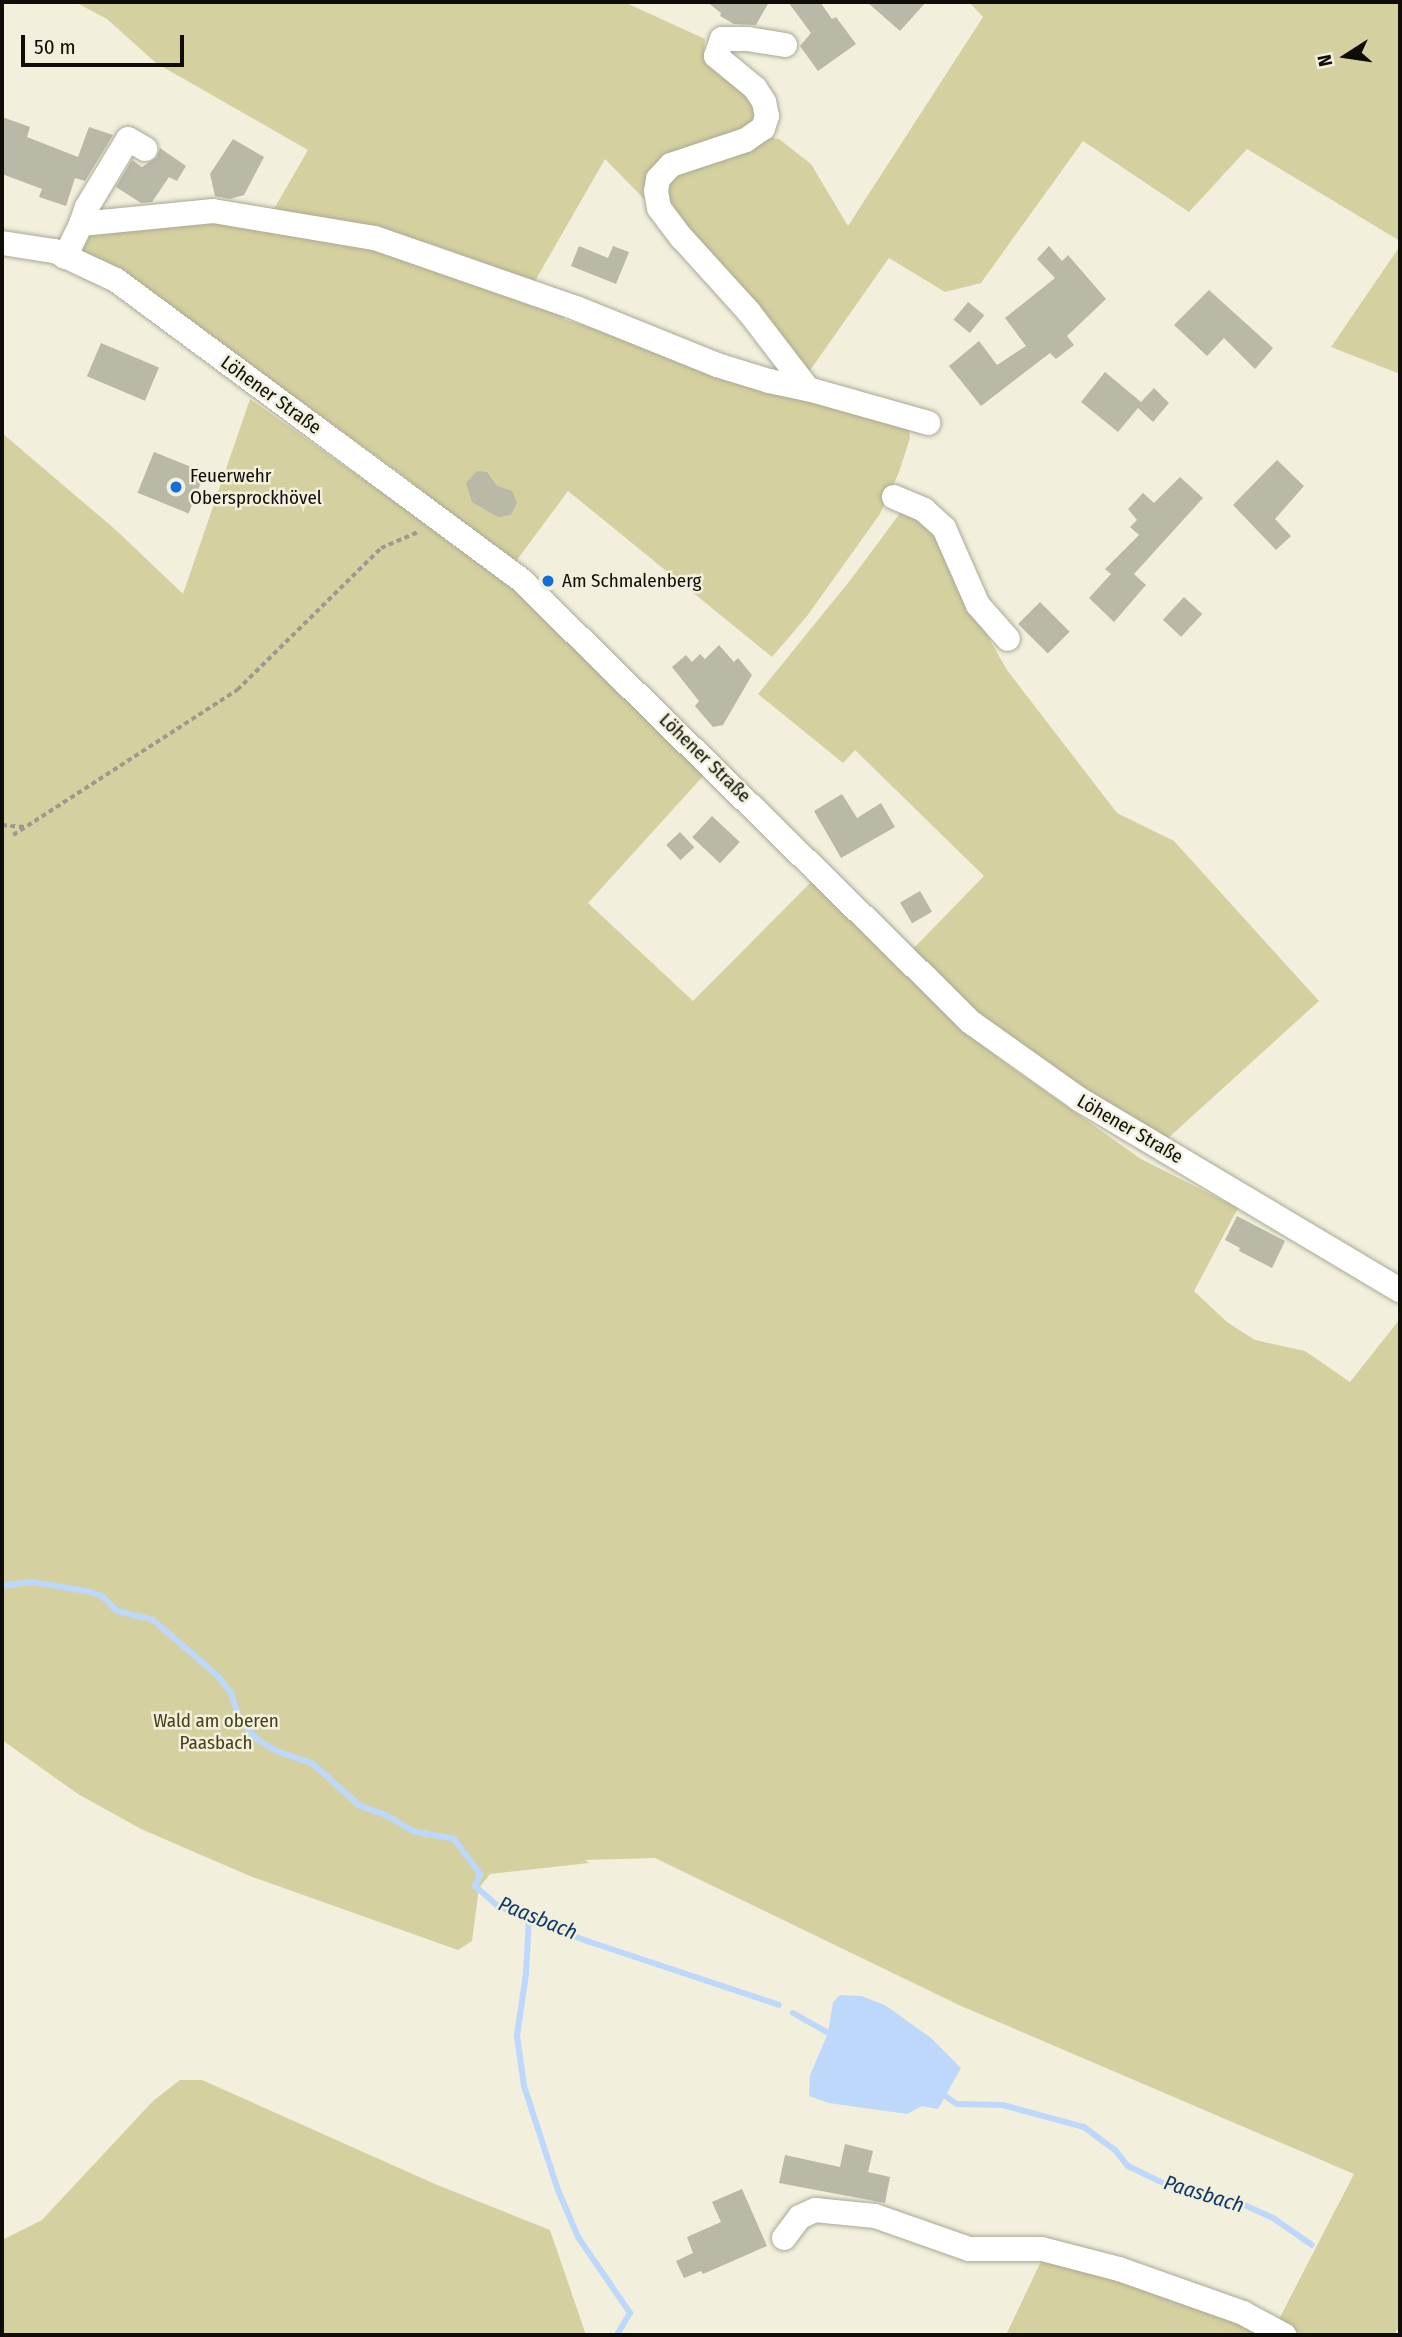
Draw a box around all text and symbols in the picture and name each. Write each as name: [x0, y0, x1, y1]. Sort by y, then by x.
scale bar: [24, 21, 187, 65]
north arrow: [1311, 21, 1381, 91]
text: 50 m: [34, 34, 76, 60]
text: N: [1313, 53, 1337, 68]
street label: Löhener Straße: [216, 351, 326, 439]
place label: Feuerwehr Obersprockhövel: [190, 465, 322, 509]
marker: Feuerwehr Obersprockhövel: [168, 479, 184, 495]
place label: Am Schmalenberg: [562, 570, 701, 592]
marker: Am Schmalenberg: [540, 573, 556, 589]
street label: Löhener Straße: [654, 709, 756, 807]
street label: Löhener Straße: [1073, 1090, 1187, 1168]
park label: Wald am oberen Paasbach: [153, 1710, 279, 1754]
water label: Paasbach: [495, 1891, 581, 1945]
water label: Paasbach: [1161, 2170, 1247, 2218]

